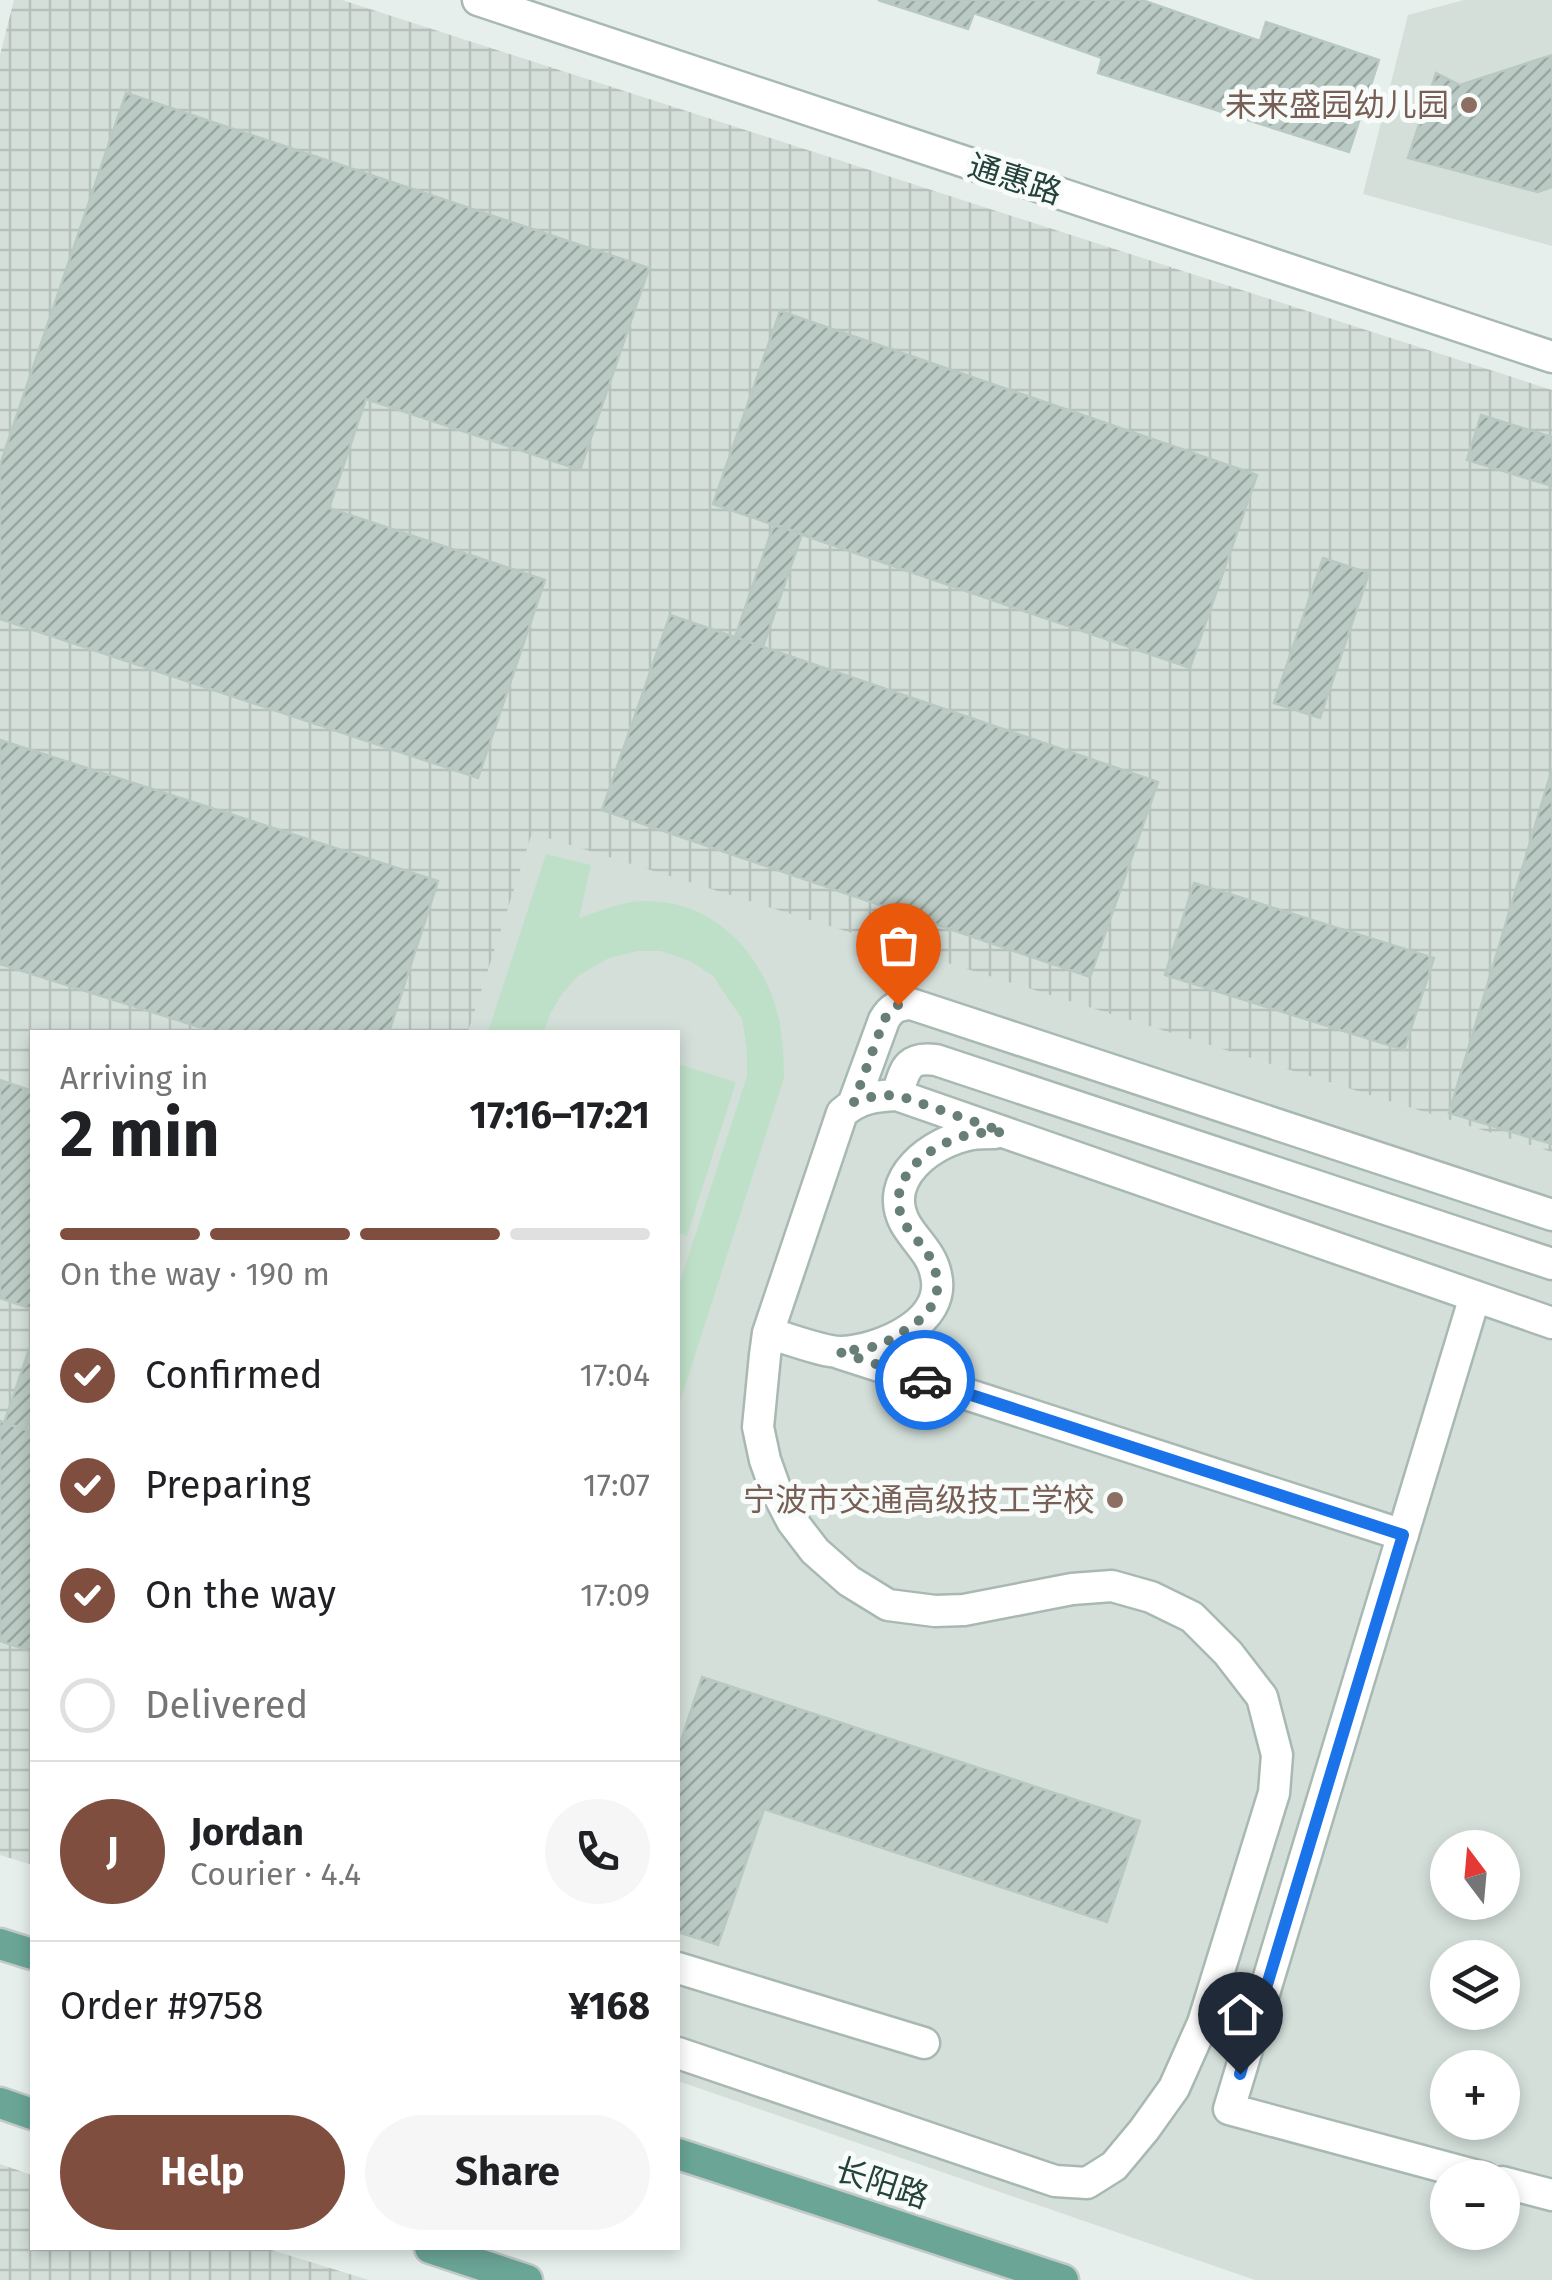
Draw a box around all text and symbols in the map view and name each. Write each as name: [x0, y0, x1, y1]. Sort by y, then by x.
place label: 未来盛园幼儿园: [1225, 86, 1449, 124]
marker: 未来盛园幼儿园: [1458, 94, 1480, 116]
street label: 通惠路: [963, 146, 1067, 212]
pin: [856, 903, 941, 1006]
icon: bag: [871, 918, 926, 973]
text: Arriving in: [60, 1059, 208, 1097]
text: 17:16–17:21: [470, 1092, 650, 1138]
text: 2 min: [60, 1095, 220, 1173]
text: On the way · 190 m: [60, 1255, 330, 1293]
courier: [875, 1330, 975, 1430]
icon: check: [60, 1348, 115, 1403]
text: Confirmed: [145, 1352, 323, 1398]
icon: car: [898, 1353, 953, 1408]
text: 17:04: [579, 1356, 650, 1394]
icon: check: [60, 1458, 115, 1513]
text: Preparing: [145, 1462, 311, 1508]
text: 17:07: [583, 1466, 650, 1504]
place label: 宁波市交通高级技工学校: [743, 1481, 1095, 1519]
marker: 宁波市交通高级技工学校: [1104, 1489, 1126, 1511]
icon: check: [60, 1568, 115, 1623]
text: On the way: [145, 1572, 336, 1618]
text: 17:09: [580, 1576, 650, 1614]
text: Delivered: [145, 1682, 308, 1728]
button: phone: [545, 1799, 650, 1904]
text: Jordan: [190, 1809, 304, 1855]
text: J: [106, 1828, 119, 1874]
north arrow: [1430, 1830, 1520, 1920]
map controls: [1430, 1830, 1520, 2250]
text: Courier · 4.4: [190, 1855, 361, 1893]
button: layers: [1430, 1940, 1520, 2030]
pin: [1198, 1972, 1283, 2075]
text: Order #9758: [60, 1983, 263, 2029]
text: ¥168: [568, 1983, 650, 2029]
icon: home: [1213, 1987, 1268, 2042]
button: +: [1430, 2050, 1520, 2140]
button: Help: [60, 2115, 345, 2230]
button: Share: [365, 2115, 650, 2230]
street label: 长阳路: [830, 2150, 934, 2216]
button: −: [1430, 2160, 1520, 2250]

